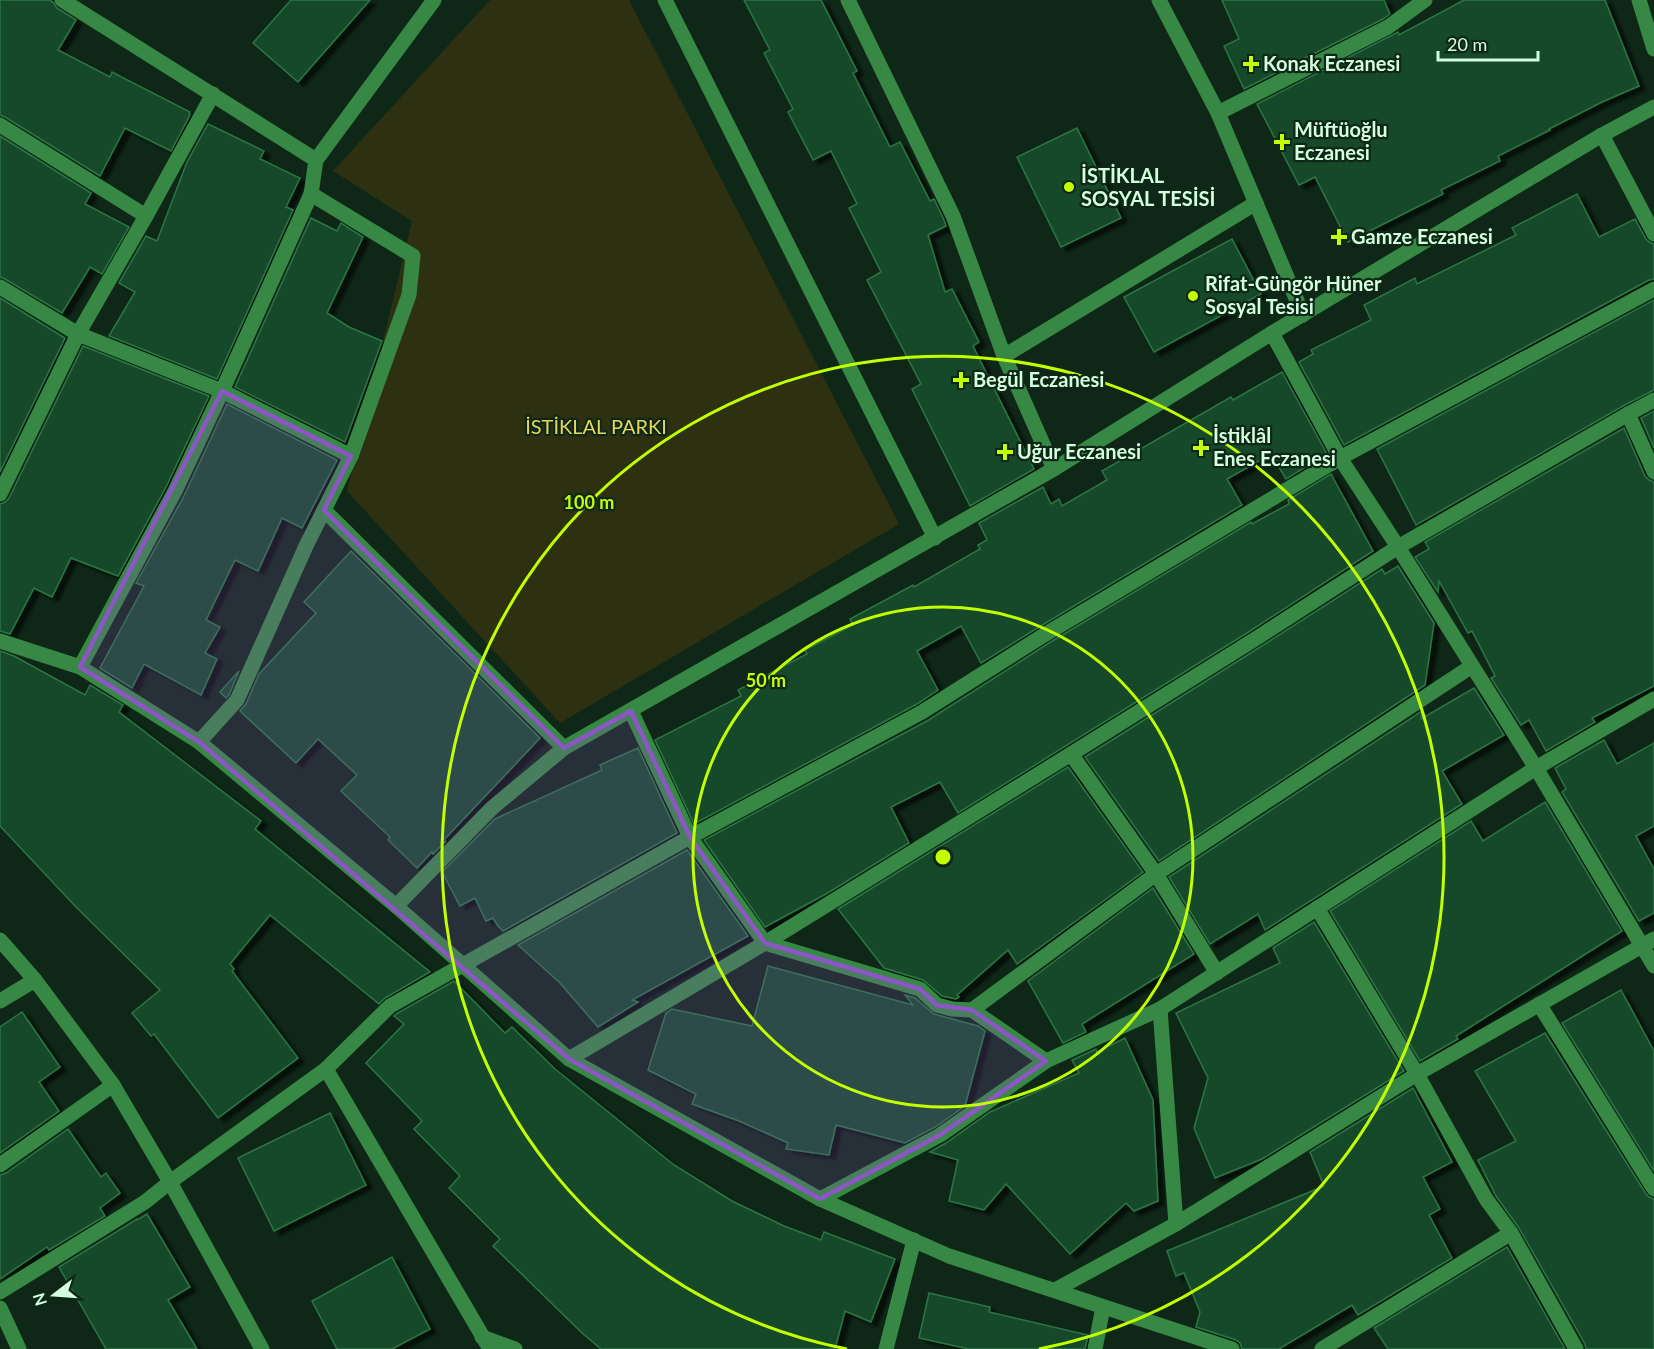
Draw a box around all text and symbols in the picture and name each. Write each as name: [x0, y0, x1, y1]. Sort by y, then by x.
scale bar: [1438, 24, 1538, 62]
text: 20 m: [1447, 33, 1487, 55]
place label: Konak Eczanesi: [1263, 51, 1400, 75]
marker: Konak Eczanesi: [1244, 57, 1258, 71]
place label: Müftüoğlu Eczanesi: [1294, 117, 1388, 164]
marker: Müftüoğlu Eczanesi: [1275, 135, 1289, 149]
place label: İSTİKLAL SOSYAL TESİSİ: [1081, 163, 1215, 210]
marker: İSTİKLAL SOSYAL TESİSİ: [1062, 180, 1076, 194]
place label: Gamze Eczanesi: [1351, 224, 1493, 248]
marker: Gamze Eczanesi: [1332, 230, 1346, 244]
place label: Rifat-Güngör Hüner Sosyal Tesisi: [1205, 271, 1382, 318]
marker: Rifat-Güngör Hüner Sosyal Tesisi: [1186, 289, 1200, 303]
place label: Begül Eczanesi: [973, 367, 1104, 391]
marker: Begül Eczanesi: [954, 373, 968, 387]
park label: İSTİKLAL PARKI: [525, 414, 667, 438]
place label: İstiklâl Enes Eczanesi: [1213, 423, 1336, 470]
place label: Uğur Eczanesi: [1017, 439, 1141, 463]
marker: İstiklâl Enes Eczanesi: [1194, 441, 1208, 455]
marker: Uğur Eczanesi: [998, 445, 1012, 459]
text: 100 m: [564, 491, 614, 513]
text: 50 m: [746, 669, 786, 691]
centre of rings: [933, 847, 953, 867]
north arrow: [24, 1265, 84, 1325]
text: N: [28, 1291, 50, 1308]

